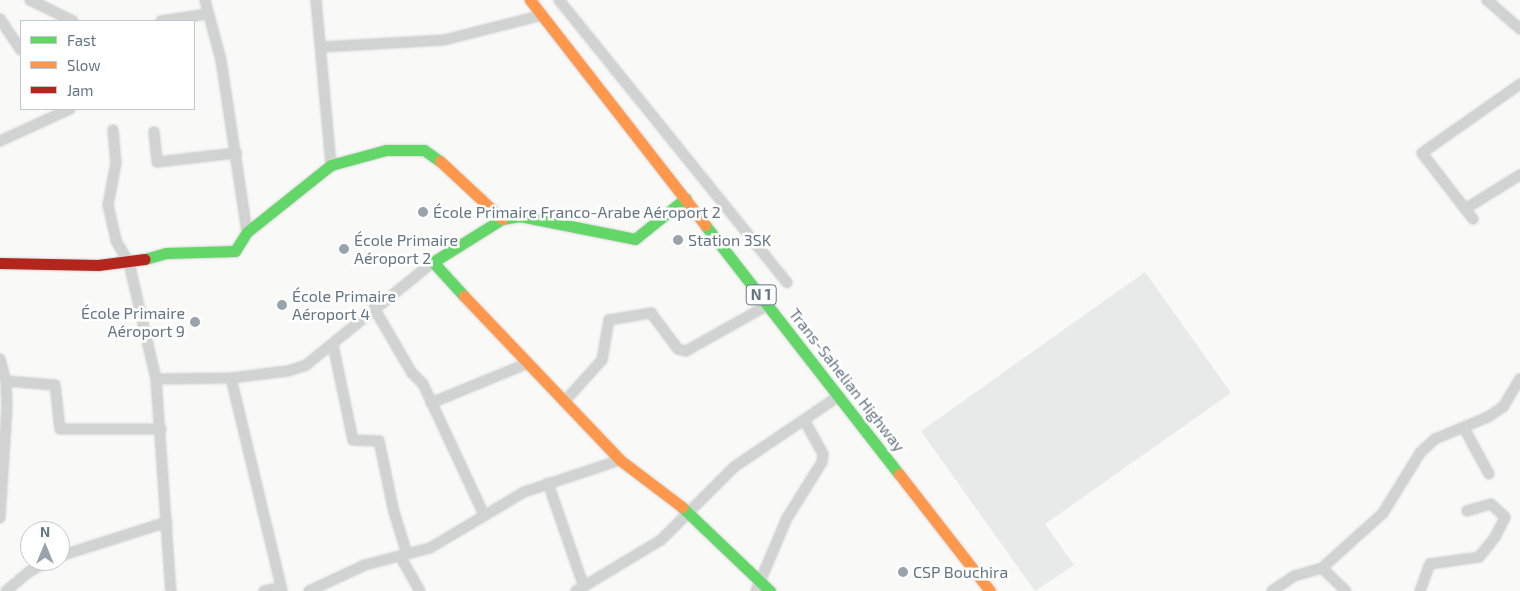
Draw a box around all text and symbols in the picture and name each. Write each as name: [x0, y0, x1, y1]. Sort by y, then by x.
legend: [20, 20, 195, 110]
text: Fast: [67, 31, 96, 49]
text: Slow: [67, 56, 101, 74]
text: Jam: [67, 81, 93, 99]
place label: École Primaire Franco-Arabe Aéroport 2: [433, 202, 721, 222]
marker: École Primaire Franco-Arabe Aéroport 2: [417, 206, 429, 218]
place label: École Primaire Aéroport 2: [354, 230, 458, 268]
place label: Station 3SK: [688, 230, 771, 250]
marker: Station 3SK: [672, 234, 684, 246]
marker: École Primaire Aéroport 2: [338, 243, 350, 255]
road number: N 1: [745, 282, 777, 308]
place label: École Primaire Aéroport 4: [292, 286, 396, 324]
marker: École Primaire Aéroport 4: [276, 299, 288, 311]
place label: École Primaire Aéroport 9: [81, 303, 185, 341]
street label: Trans-Sahelian Highway: [785, 304, 909, 456]
marker: École Primaire Aéroport 9: [189, 316, 201, 328]
north arrow: [20, 521, 70, 571]
text: N: [40, 523, 50, 540]
place label: CSP Bouchira: [913, 562, 1009, 582]
marker: CSP Bouchira: [897, 566, 909, 578]

